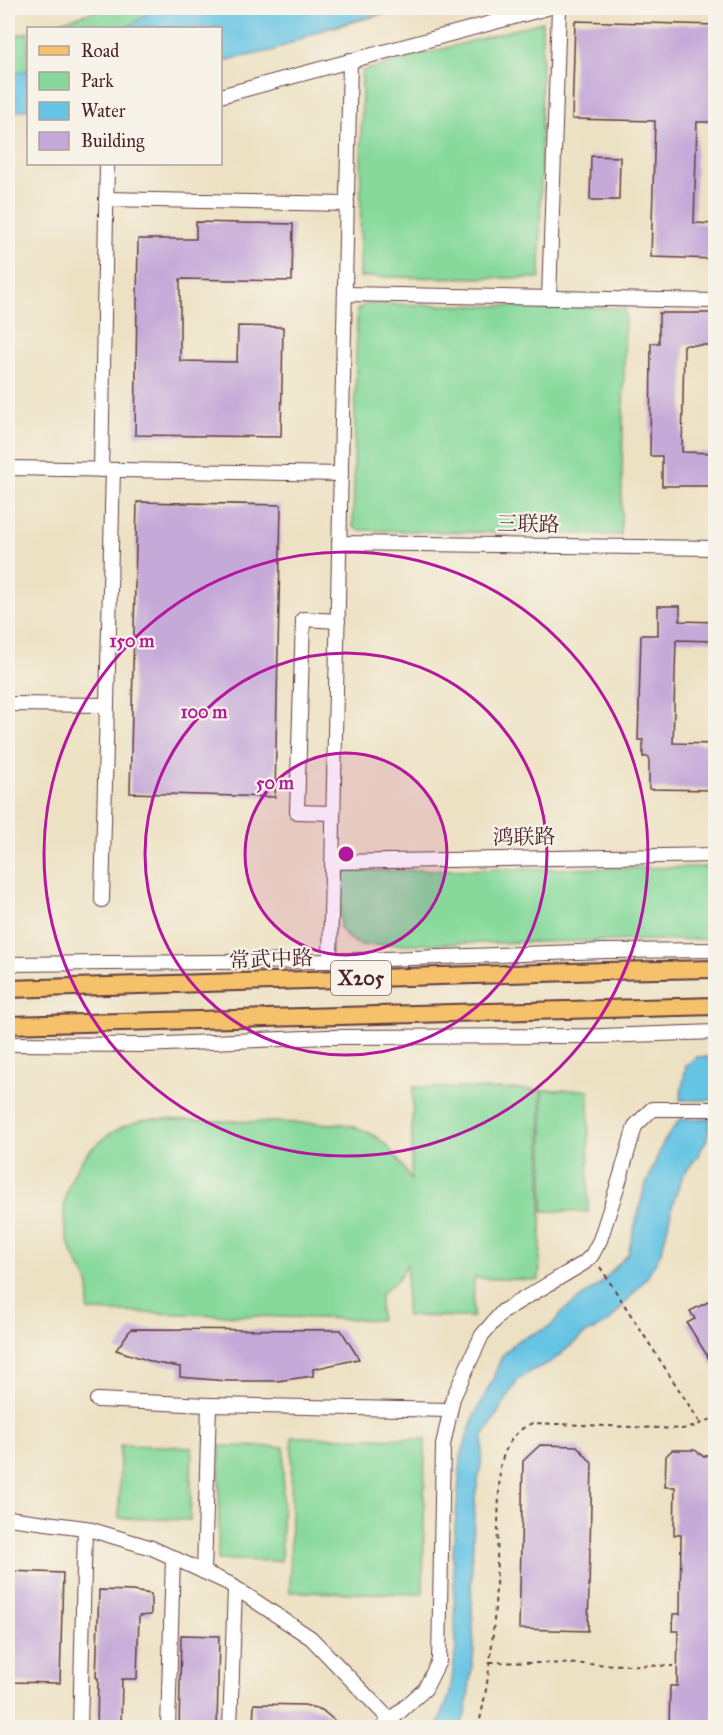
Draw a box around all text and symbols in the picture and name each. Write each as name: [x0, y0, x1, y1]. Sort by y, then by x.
legend: [27, 27, 222, 165]
text: Road: [81, 40, 119, 62]
text: Park: [81, 70, 114, 92]
text: Water: [81, 100, 126, 122]
text: Building: [81, 130, 145, 153]
street label: 三联路: [496, 510, 560, 538]
text: 150 m: [110, 630, 155, 652]
text: 100 m: [181, 701, 228, 723]
text: 50 m: [256, 772, 295, 794]
street label: 鸿联路: [492, 823, 556, 851]
centre of rings: [336, 844, 356, 864]
street label: 常武中路: [229, 945, 313, 973]
road number: X205: [331, 961, 391, 995]

